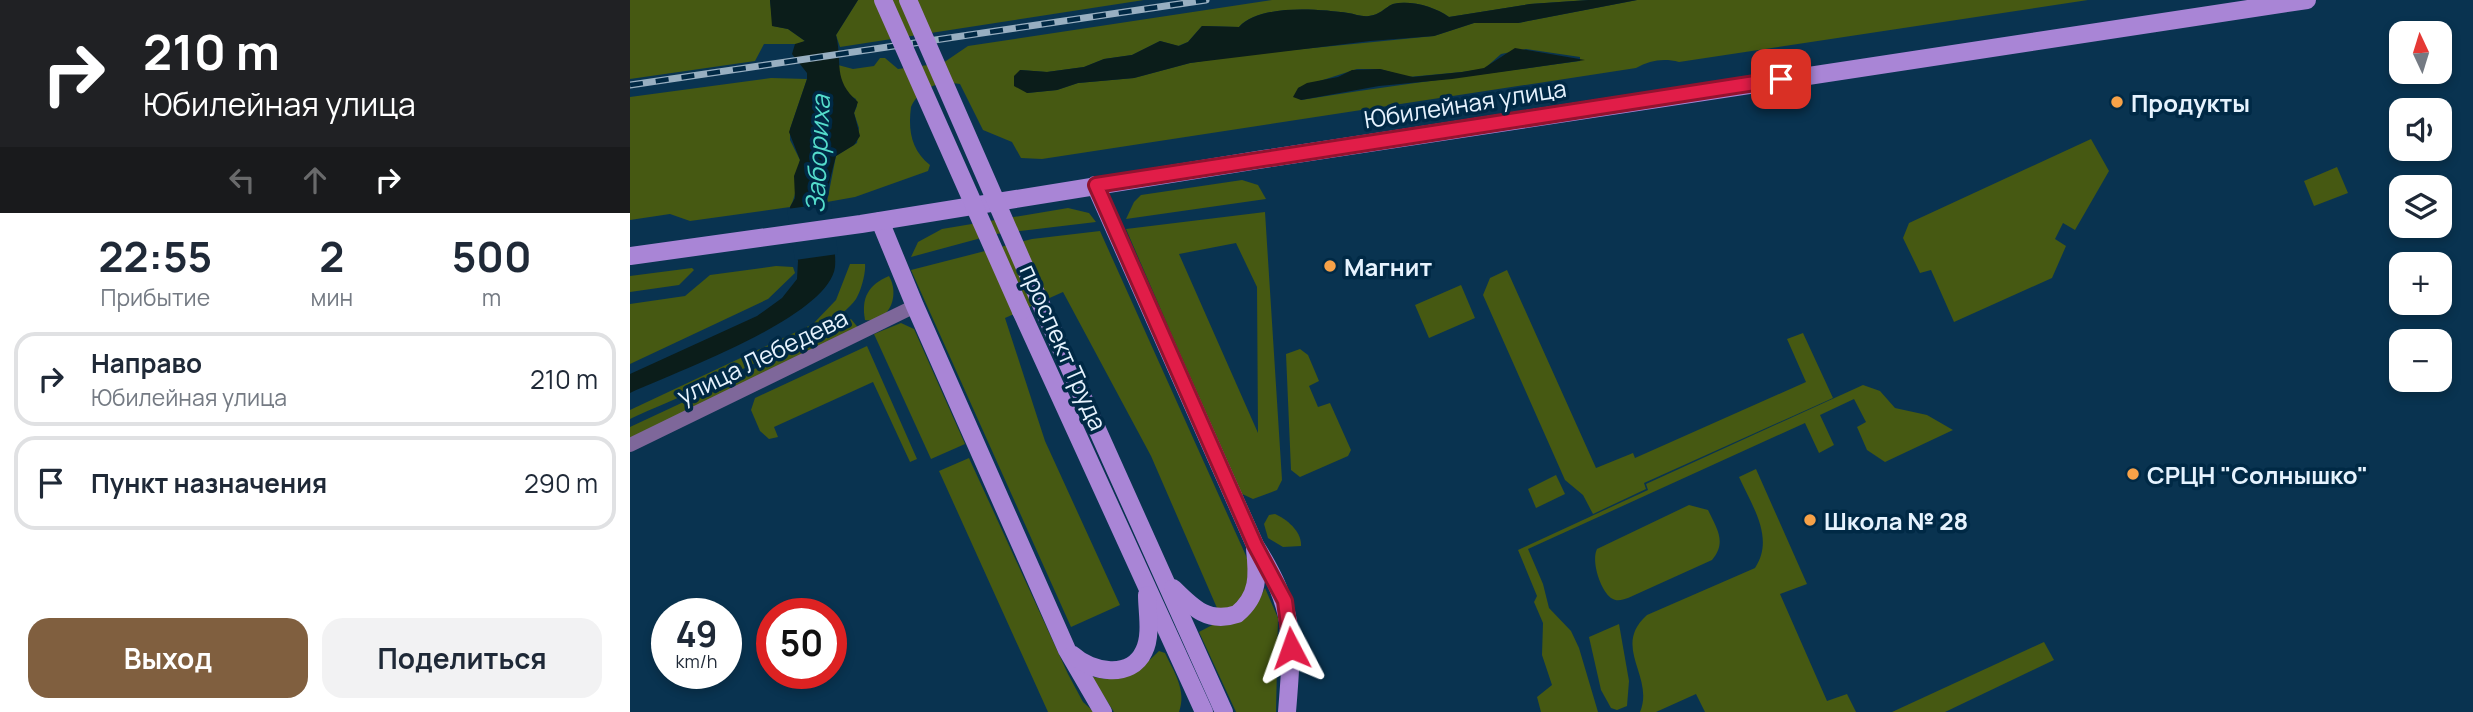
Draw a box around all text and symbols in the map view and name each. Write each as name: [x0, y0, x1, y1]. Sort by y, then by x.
text: 210 m: [143, 18, 280, 85]
north arrow: [2389, 21, 2452, 84]
map controls: [2389, 21, 2452, 392]
icon: right: [28, 28, 119, 119]
pin: [1751, 49, 1811, 109]
icon: arrive: [1762, 60, 1800, 98]
street label: Юбилейная улица: [1361, 71, 1569, 135]
text: Юбилейная улица: [143, 82, 416, 126]
place label: Продукты: [2131, 86, 2250, 119]
water label: Забориха: [796, 92, 838, 214]
marker: Продукты: [2109, 94, 2125, 110]
button: sound: [2389, 98, 2452, 161]
icon: left: [223, 161, 261, 199]
icon: ahead: [296, 161, 334, 199]
icon: right: [369, 161, 407, 199]
button: layers: [2389, 175, 2452, 238]
text: 22:55: [98, 227, 212, 285]
text: 2: [319, 227, 344, 285]
text: 500: [452, 227, 532, 285]
place label: Магнит: [1344, 250, 1432, 283]
button: +: [2389, 252, 2452, 315]
marker: Магнит: [1322, 258, 1338, 274]
street label: проспект Труда: [1013, 259, 1115, 435]
text: Прибытие: [100, 281, 210, 313]
text: мин: [311, 281, 353, 313]
text: m: [482, 281, 501, 313]
street label: улица Лебедева: [671, 300, 853, 412]
button: −: [2389, 329, 2452, 392]
text: Направо: [91, 345, 202, 381]
icon: right: [32, 360, 70, 398]
text: 210 m: [530, 361, 598, 397]
text: Юбилейная улица: [91, 381, 287, 413]
place label: СРЦН "Солнышко": [2147, 458, 2368, 491]
icon: arrive: [32, 464, 70, 502]
text: Пункт назначения: [91, 465, 327, 501]
text: 290 m: [524, 465, 598, 501]
marker: СРЦН "Солнышко": [2125, 466, 2141, 482]
place label: Школа № 28: [1824, 504, 1968, 537]
marker: Школа № 28: [1802, 512, 1818, 528]
speed limit sign: 50: [756, 598, 847, 689]
text: 49: [675, 610, 718, 658]
position arrow: [1254, 611, 1328, 685]
button: Выход: [28, 618, 308, 698]
button: Поделиться: [322, 618, 602, 698]
text: km/h: [676, 649, 717, 673]

